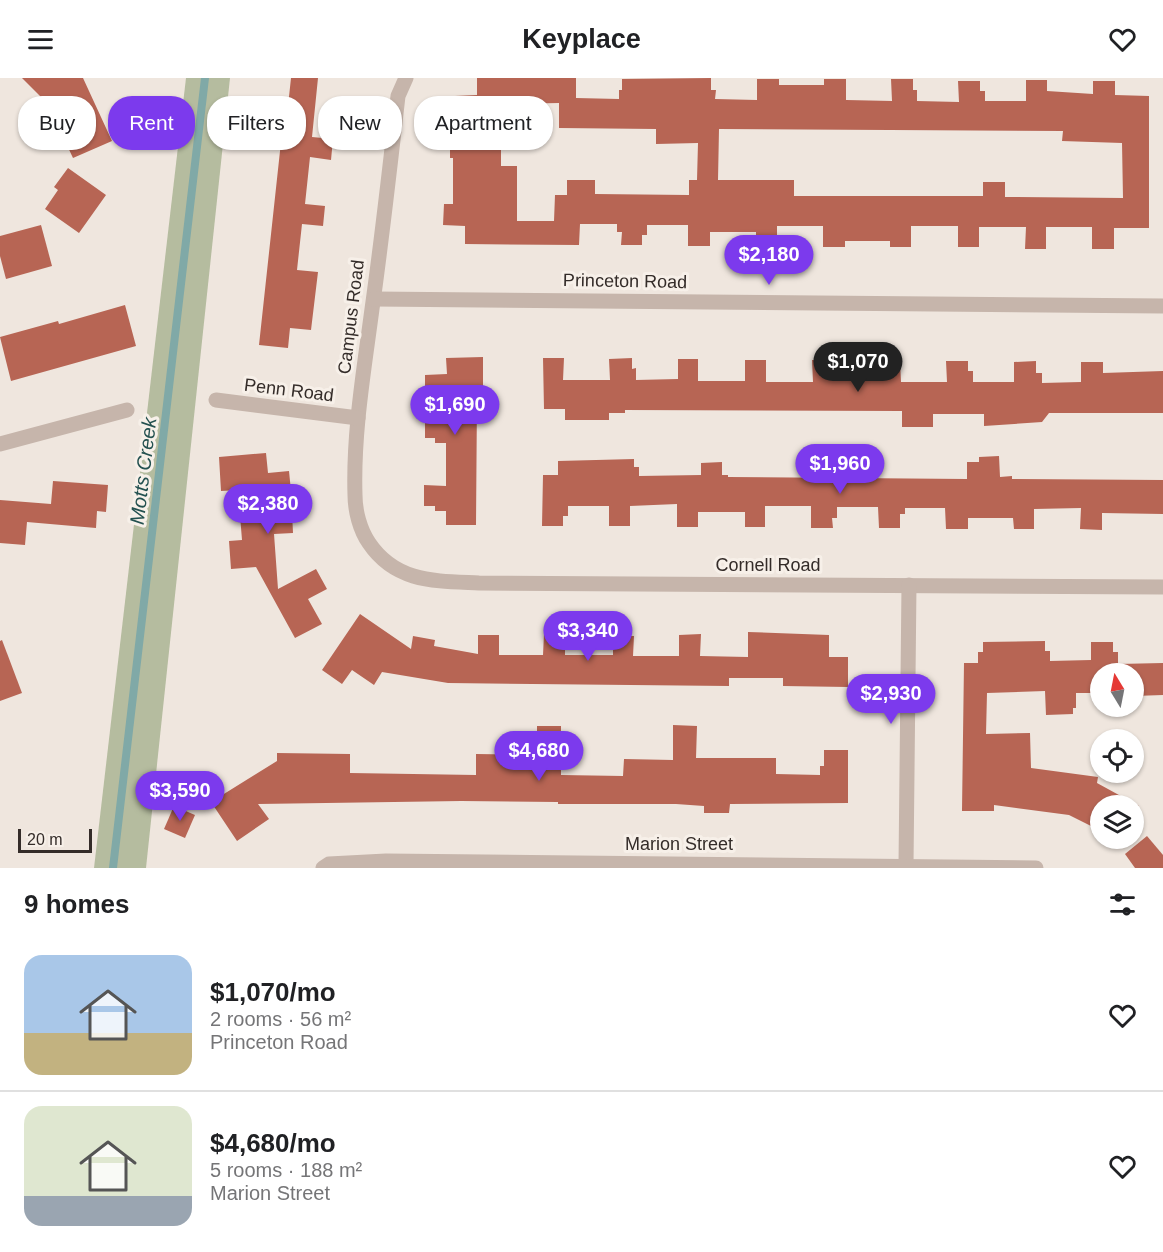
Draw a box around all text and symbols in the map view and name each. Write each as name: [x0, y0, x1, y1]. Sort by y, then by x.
icon: menu: [24, 23, 57, 56]
icon: heart: [1106, 23, 1139, 56]
text: Keyplace: [522, 24, 641, 54]
chip: Buy: [18, 96, 96, 150]
chip: Rent: [108, 96, 195, 150]
chip: Filters: [207, 96, 306, 150]
chip: New: [318, 96, 402, 150]
chip: Apartment: [414, 96, 553, 150]
pin: $2,180: [720, 235, 818, 286]
text: $2,180: [738, 243, 800, 265]
street label: Campus Road: [334, 259, 368, 375]
street label: Princeton Road: [563, 270, 687, 292]
pin: $1,070: [809, 342, 907, 393]
text: $1,070: [827, 350, 889, 372]
street label: Penn Road: [243, 375, 335, 405]
pin: $1,690: [406, 385, 504, 436]
text: $1,690: [424, 393, 486, 415]
water label: Motts Creek: [126, 415, 161, 526]
pin: $1,960: [791, 444, 889, 495]
text: $1,960: [809, 452, 871, 474]
pin: $2,380: [219, 484, 317, 535]
text: $2,380: [237, 492, 299, 514]
street label: Cornell Road: [715, 555, 821, 575]
pin: $3,340: [539, 611, 637, 662]
text: $3,340: [557, 619, 619, 641]
north arrow: [1090, 663, 1144, 717]
map controls: [1090, 663, 1144, 849]
pin: $2,930: [842, 674, 940, 725]
text: $2,930: [860, 682, 922, 704]
button: locate: [1090, 729, 1144, 783]
pin: $4,680: [490, 731, 588, 782]
text: $4,680: [508, 739, 570, 761]
pin: $3,590: [131, 771, 229, 822]
text: $3,590: [149, 779, 211, 801]
button: layers: [1090, 795, 1144, 849]
scale bar: [18, 826, 92, 854]
text: 20 m: [27, 831, 63, 848]
street label: Marion Street: [625, 834, 733, 854]
icon: filters: [1106, 888, 1139, 921]
text: 9 homes: [24, 889, 130, 919]
text: $1,070/mo: [210, 977, 336, 1007]
icon: home: [72, 979, 144, 1051]
icon: heart: [1106, 999, 1139, 1032]
text: 2 rooms · 56 m²: [210, 1008, 351, 1030]
text: Princeton Road: [210, 1031, 348, 1053]
text: $4,680/mo: [210, 1128, 336, 1158]
icon: home: [72, 1130, 144, 1202]
icon: heart: [1106, 1150, 1139, 1183]
text: 5 rooms · 188 m²: [210, 1159, 362, 1181]
text: Marion Street: [210, 1182, 330, 1204]

